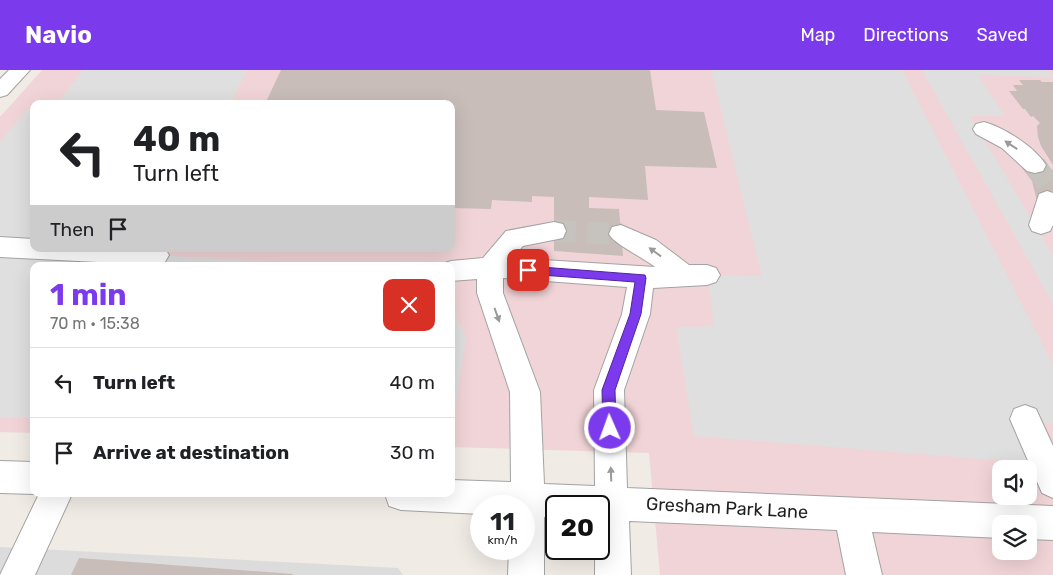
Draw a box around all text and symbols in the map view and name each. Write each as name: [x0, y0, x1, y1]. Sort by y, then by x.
text: Navio: [25, 21, 92, 49]
text: Map: [800, 24, 835, 46]
text: Directions: [863, 24, 949, 46]
text: Saved: [977, 24, 1028, 46]
text: 40 m: [133, 118, 220, 160]
icon: left: [50, 120, 115, 185]
one-way arrow: [1004, 140, 1018, 149]
text: Turn left: [133, 160, 219, 187]
icon: arrive: [104, 215, 132, 243]
text: Then: [50, 218, 94, 241]
one-way arrow: [648, 247, 662, 257]
pin: [507, 249, 549, 291]
icon: arrive: [514, 256, 542, 284]
text: 1 min: [50, 277, 127, 313]
button: close: [383, 279, 435, 331]
one-way arrow: [493, 308, 501, 323]
text: 70 m · 15:38: [50, 314, 140, 333]
icon: left: [50, 369, 78, 397]
text: Turn left: [93, 371, 175, 394]
text: 40 m: [390, 371, 435, 394]
position arrow: [583, 401, 635, 453]
icon: arrive: [50, 439, 78, 467]
text: Arrive at destination: [93, 441, 289, 464]
text: 30 m: [390, 441, 435, 464]
map controls: [992, 460, 1037, 560]
button: sound: [992, 460, 1037, 505]
one-way arrow: [607, 466, 615, 482]
street label: Gresham Park Lane: [645, 493, 809, 523]
speed limit sign: 20: [545, 495, 610, 560]
text: 11: [490, 507, 515, 536]
button: layers: [992, 515, 1037, 560]
text: km/h: [488, 533, 517, 547]

